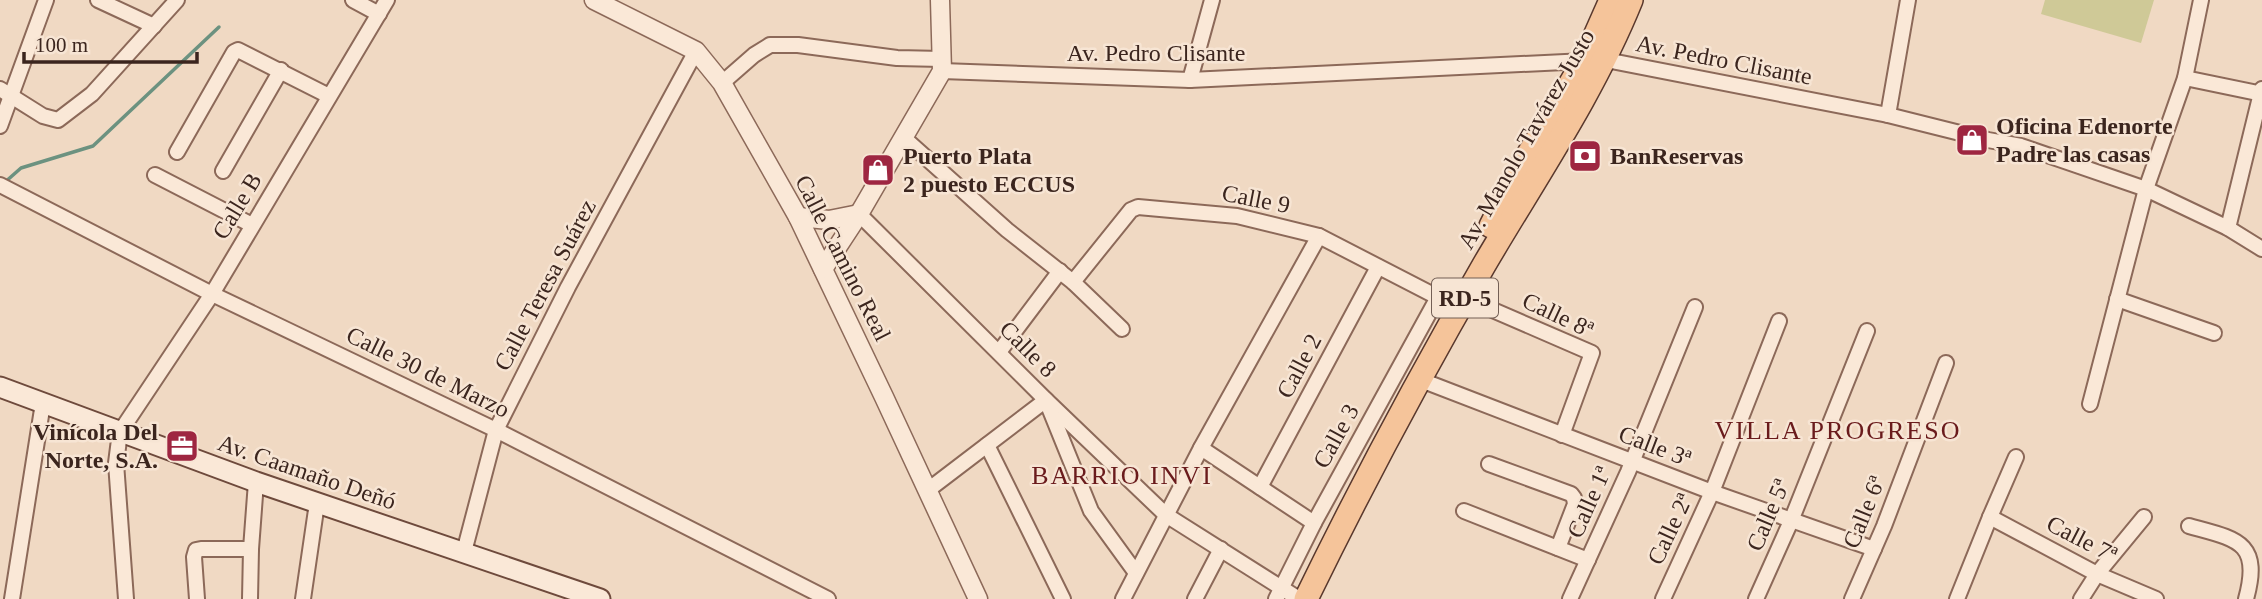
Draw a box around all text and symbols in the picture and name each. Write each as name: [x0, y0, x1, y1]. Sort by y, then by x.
scale bar: [24, 21, 198, 65]
street label: Av. Manolo Tavárez Justo: [1452, 25, 1600, 253]
street label: Av. Pedro Clisante: [1634, 30, 1814, 90]
text: 100 m: [35, 33, 88, 57]
street label: Av. Pedro Clisante: [1067, 40, 1245, 66]
place label: Oficina Edenorte Padre las casas: [1996, 113, 2173, 167]
shop icon: Oficina Edenorte Padre las casas: [1953, 121, 1991, 159]
bank icon: BanReservas: [1566, 137, 1604, 175]
place label: Puerto Plata 2 puesto ECCUS: [903, 143, 1075, 197]
place label: BanReservas: [1610, 143, 1743, 169]
shop icon: Puerto Plata 2 puesto ECCUS: [859, 151, 897, 189]
street label: Calle B: [207, 168, 267, 244]
street label: Calle Camino Real: [790, 171, 896, 346]
street label: Calle 9: [1220, 180, 1292, 218]
street label: Calle Teresa Suárez: [489, 195, 601, 375]
road number: RD-5: [1432, 278, 1498, 318]
street label: Calle 8ª: [1518, 287, 1598, 343]
street label: Calle 8: [995, 316, 1061, 382]
street label: Calle 30 de Marzo: [342, 321, 514, 423]
street label: Calle 2: [1271, 330, 1327, 402]
street label: Calle 3: [1308, 400, 1364, 472]
district label: VILLA PROGRESO: [1715, 416, 1961, 445]
place label: Vinícola Del Norte, S.A.: [33, 419, 158, 473]
street label: Calle 3ª: [1615, 420, 1695, 472]
office icon: Vinícola Del Norte, S.A.: [163, 427, 201, 465]
street label: Av. Caamaño Deñó: [215, 429, 399, 515]
district label: BARRIO INVI: [1031, 461, 1213, 490]
street label: Calle 1ª: [1562, 462, 1616, 542]
street label: Calle 6ª: [1838, 472, 1890, 552]
street label: Calle 5ª: [1741, 475, 1795, 555]
street label: Calle 2ª: [1642, 489, 1698, 569]
street label: Calle 7ª: [2043, 510, 2122, 568]

